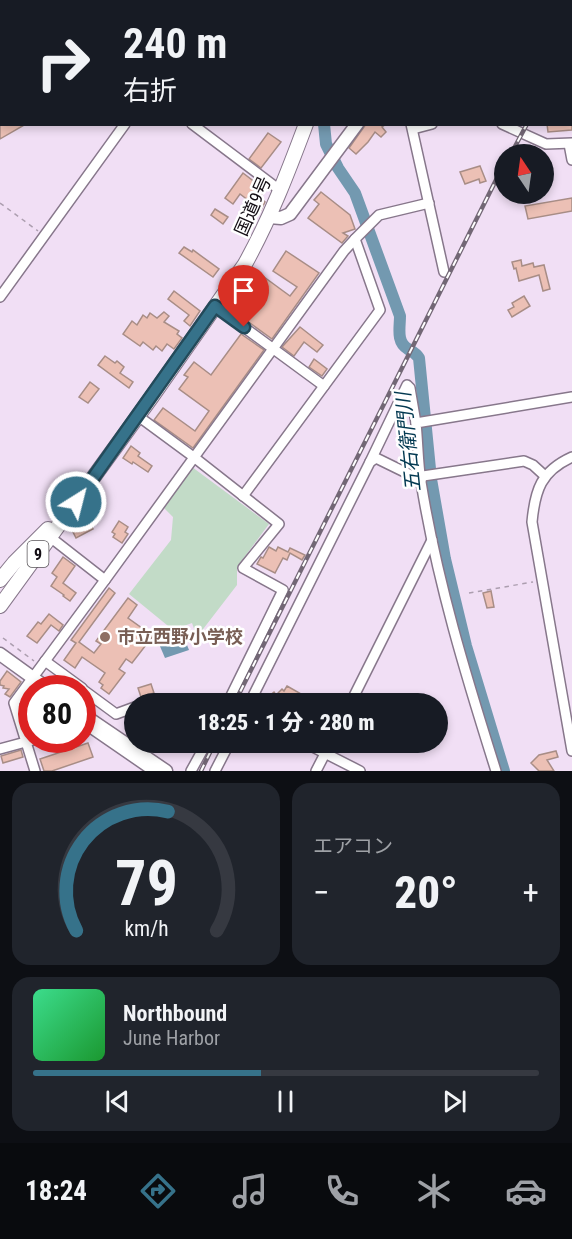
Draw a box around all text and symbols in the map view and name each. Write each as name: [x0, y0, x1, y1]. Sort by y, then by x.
text: 240 m: [123, 19, 228, 68]
icon: right: [24, 24, 102, 102]
text: 右折: [123, 75, 177, 107]
north arrow: [494, 144, 554, 204]
map controls: [494, 144, 554, 204]
street label: 国道9号: [230, 173, 275, 239]
pin: [218, 265, 269, 327]
icon: arrive: [227, 274, 260, 307]
water label: 五右衛門川: [391, 389, 425, 493]
position arrow: [44, 470, 108, 534]
road number: 9: [28, 541, 48, 567]
place label: 市立西野小学校: [117, 626, 243, 647]
marker: 市立西野小学校: [98, 630, 112, 644]
speed limit sign: 80: [18, 675, 96, 753]
text: 18:25 · 1 分 · 280 m: [197, 710, 375, 735]
text: エアコン: [313, 834, 393, 858]
text: 79: [114, 847, 178, 920]
text: 20°: [394, 866, 458, 919]
text: −: [313, 873, 330, 912]
text: +: [523, 873, 539, 912]
text: km/h: [124, 916, 168, 941]
text: Northbound: [123, 1001, 227, 1026]
text: June Harbor: [123, 1026, 220, 1050]
icon: previous: [101, 1085, 134, 1118]
icon: pause: [269, 1085, 302, 1118]
icon: next: [438, 1085, 471, 1118]
icon: directions: [137, 1170, 179, 1212]
icon: music: [229, 1170, 271, 1212]
icon: phone: [321, 1170, 363, 1212]
icon: climate: [413, 1170, 455, 1212]
icon: car: [505, 1170, 547, 1212]
text: 18:24: [25, 1175, 87, 1207]

